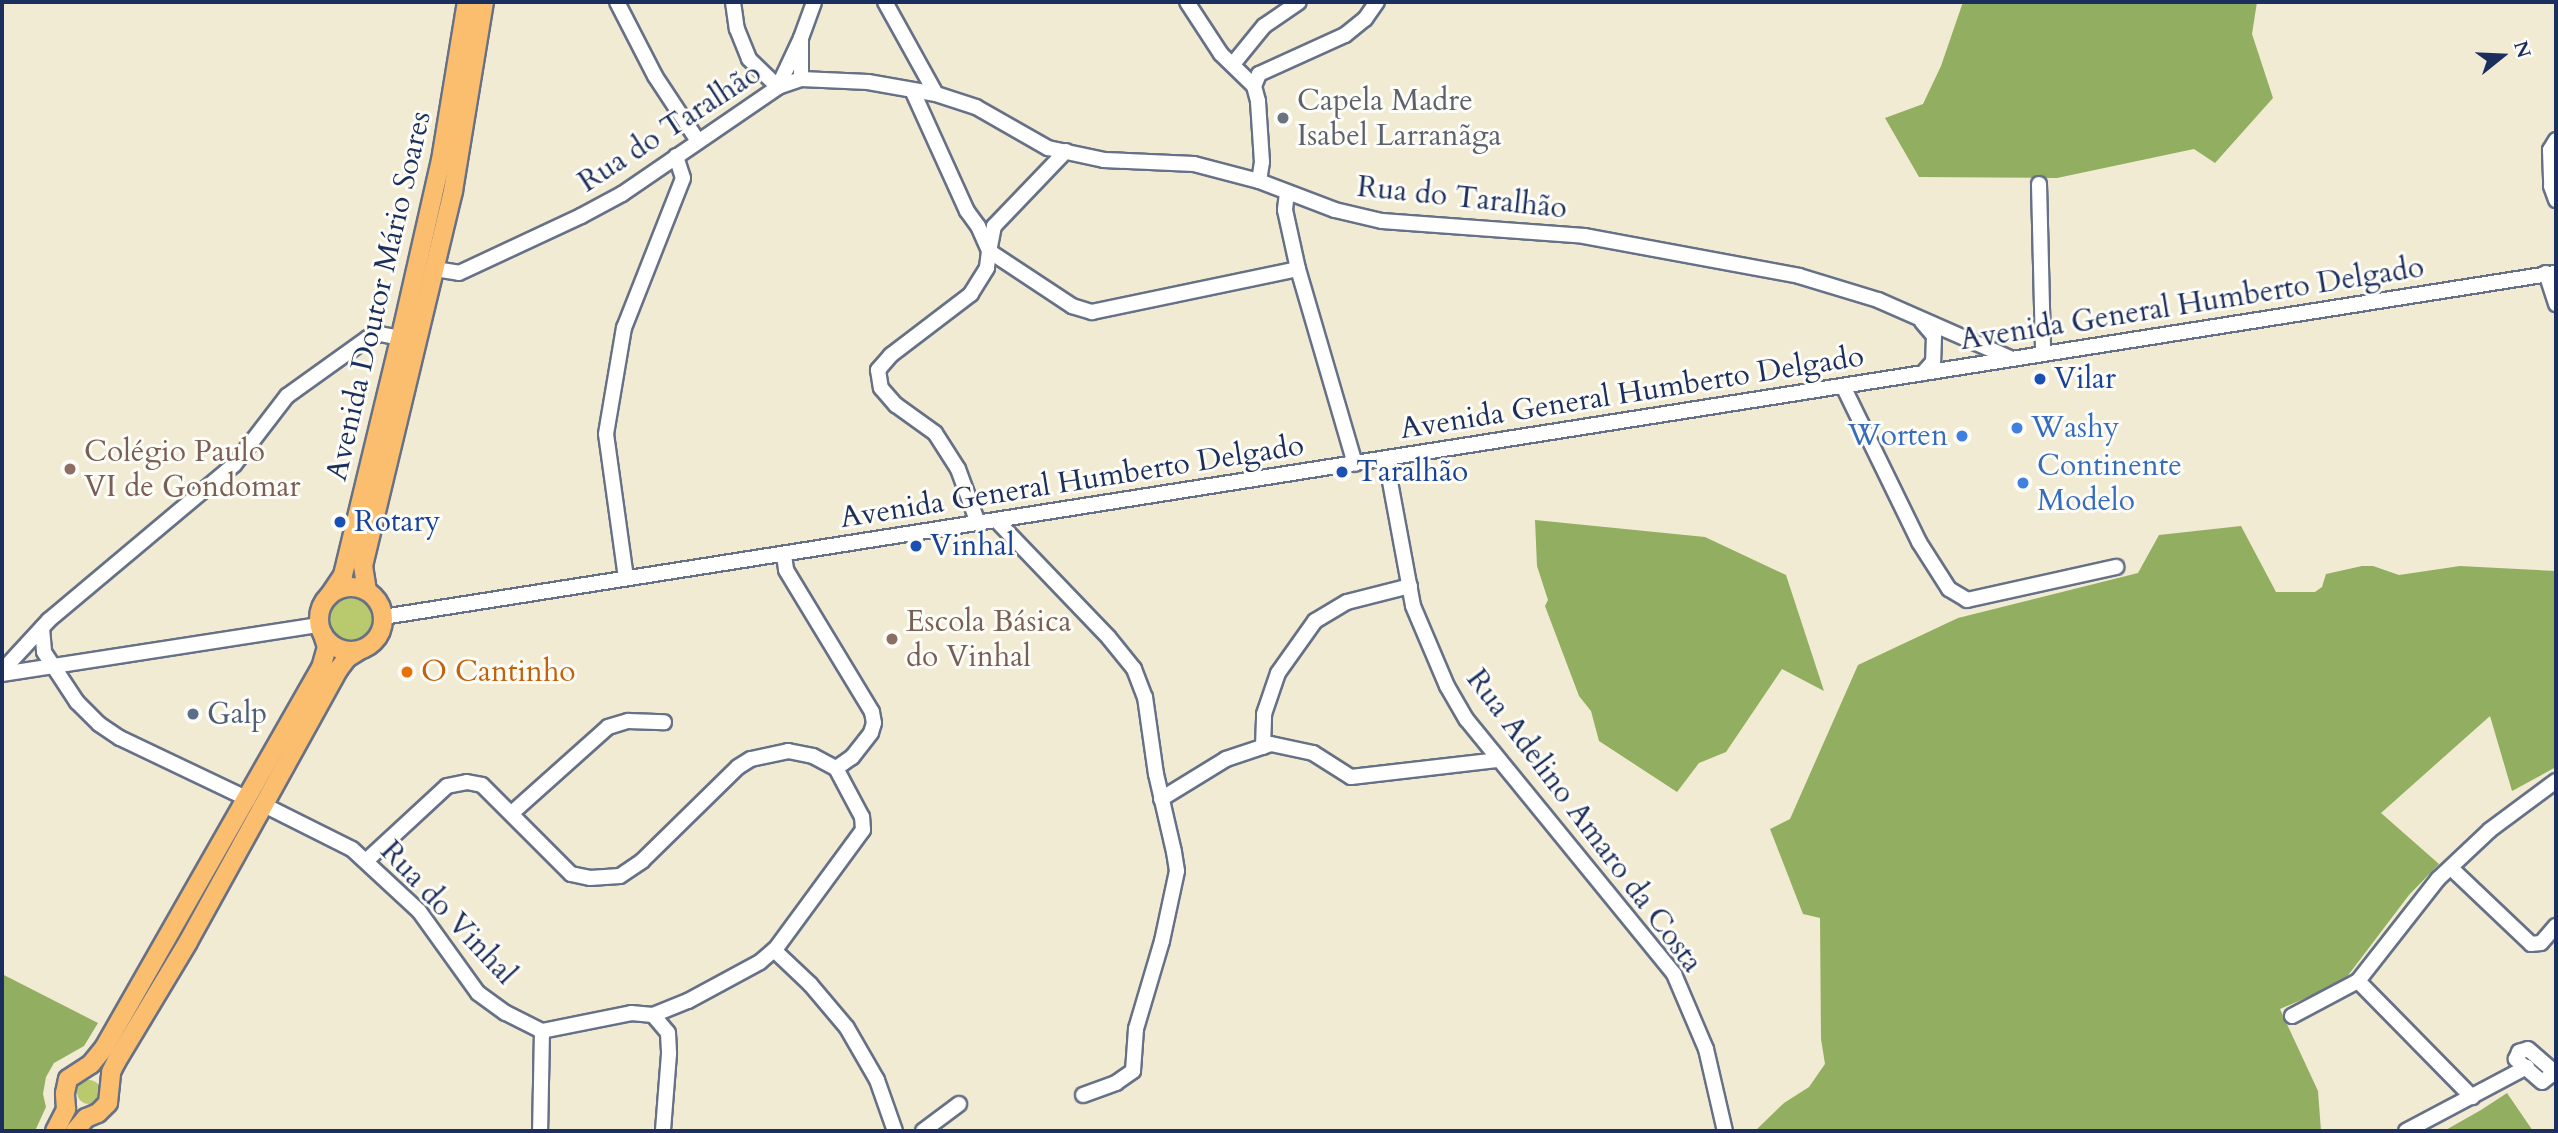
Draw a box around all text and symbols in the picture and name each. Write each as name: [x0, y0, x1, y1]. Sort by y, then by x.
north arrow: [2467, 21, 2537, 91]
text: N: [2507, 38, 2537, 61]
street label: Rua do Taralhão: [572, 56, 768, 200]
place label: Capela Madre Isabel Larranãga: [1297, 83, 1501, 154]
street label: Avenida Doutor Mário Soares: [319, 108, 439, 484]
marker: Capela Madre Isabel Larranãga: [1275, 110, 1291, 126]
street label: Rua do Taralhão: [1355, 169, 1569, 227]
street label: Avenida General Humberto Delgado: [1957, 250, 2427, 358]
street label: Avenida General Humberto Delgado: [1397, 339, 1867, 447]
place label: Vilar: [2054, 361, 2116, 397]
marker: Vilar: [2032, 371, 2048, 387]
place label: Washy: [2031, 410, 2119, 446]
place label: Worten: [1848, 418, 1948, 454]
marker: Washy: [2009, 420, 2025, 436]
street label: Avenida General Humberto Delgado: [837, 428, 1307, 536]
marker: Worten: [1954, 428, 1970, 444]
place label: Colégio Paulo VI de Gondomar: [84, 434, 300, 504]
place label: Continente Modelo: [2037, 448, 2182, 518]
place label: Taralhão: [1356, 454, 1468, 490]
marker: Colégio Paulo VI de Gondomar: [62, 461, 78, 477]
marker: Taralhão: [1334, 464, 1350, 480]
marker: Continente Modelo: [2015, 475, 2031, 491]
place label: Rotary: [354, 504, 440, 540]
marker: Rotary: [332, 514, 348, 530]
place label: Vinhal: [930, 528, 1015, 564]
marker: Vinhal: [908, 538, 924, 554]
place label: Escola Básica do Vinhal: [906, 604, 1072, 674]
marker: Escola Básica do Vinhal: [884, 631, 900, 647]
place label: O Cantinho: [421, 654, 576, 690]
street label: Rua Adelino Amaro da Costa: [1458, 662, 1710, 980]
marker: O Cantinho: [399, 664, 415, 680]
place label: Galp: [207, 696, 267, 732]
marker: Galp: [185, 706, 201, 722]
street label: Rua do Vinhal: [372, 834, 524, 992]

